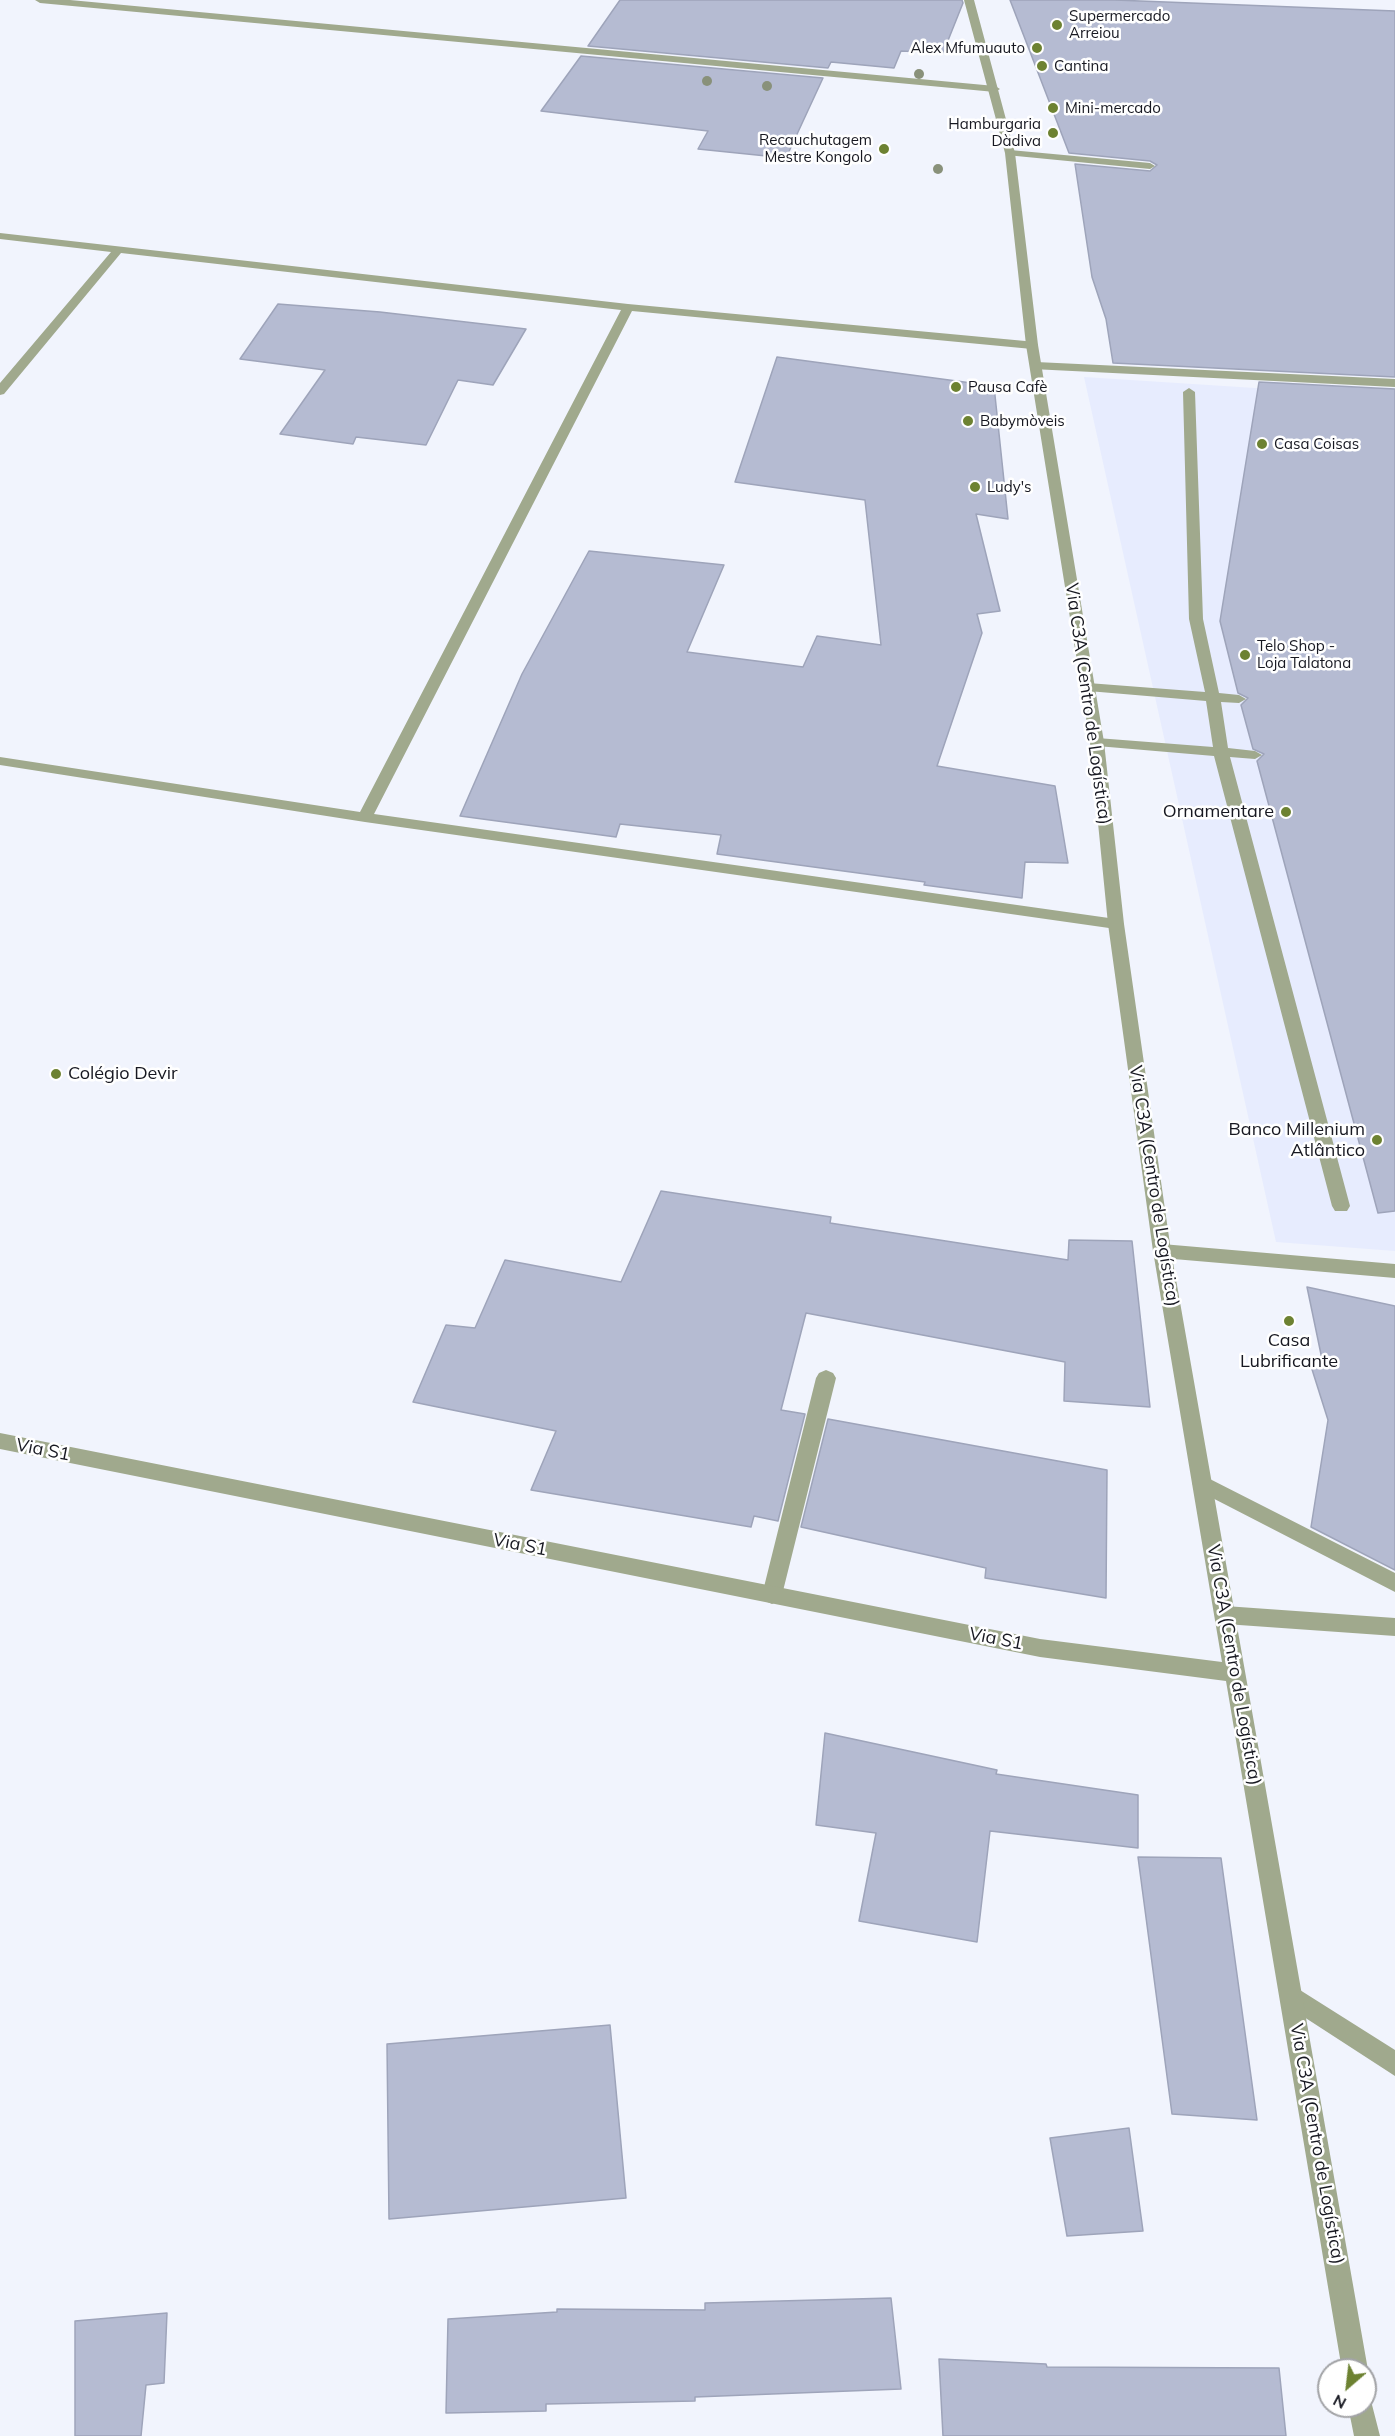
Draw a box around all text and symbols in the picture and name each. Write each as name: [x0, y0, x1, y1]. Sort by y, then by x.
place label: Supermercado Arreiou: [1069, 7, 1170, 42]
marker: Supermercado Arreiou: [1050, 18, 1064, 32]
place label: Alex Mfumuauto: [911, 39, 1025, 57]
marker: Alex Mfumuauto: [1030, 41, 1044, 55]
place label: Cantina: [1054, 57, 1108, 75]
marker: Cantina: [1035, 59, 1049, 73]
place label: Mini-mercado: [1065, 99, 1161, 117]
marker: Mini-mercado: [1046, 101, 1060, 115]
place label: Hamburgaria Dàdiva: [948, 115, 1041, 150]
marker: Hamburgaria Dàdiva: [1046, 126, 1060, 140]
place label: Recauchutagem Mestre Kongolo: [759, 131, 872, 166]
marker: Recauchutagem Mestre Kongolo: [877, 142, 891, 156]
place label: Pausa Cafè: [968, 378, 1047, 396]
marker: Pausa Cafè: [949, 380, 963, 394]
place label: Babymòveis: [980, 412, 1065, 430]
marker: Babymòveis: [961, 414, 975, 428]
place label: Casa Coisas: [1274, 435, 1359, 453]
marker: Casa Coisas: [1255, 437, 1269, 451]
place label: Ludy's: [987, 478, 1031, 496]
marker: Ludy's: [968, 480, 982, 494]
street label: Via C3A (Centro de Logística): [1060, 582, 1116, 826]
place label: Telo Shop - Loja Talatona: [1257, 637, 1351, 672]
marker: Telo Shop - Loja Talatona: [1238, 648, 1252, 662]
place label: Ornamentare: [1163, 801, 1274, 823]
marker: Ornamentare: [1279, 805, 1293, 819]
place label: Colégio Devir: [68, 1063, 178, 1085]
street label: Via C3A (Centro de Logística): [1124, 1064, 1184, 1308]
marker: Colégio Devir: [49, 1067, 63, 1081]
place label: Banco Millenium Atlântico: [1229, 1119, 1365, 1162]
marker: Banco Millenium Atlântico: [1370, 1133, 1384, 1147]
marker: Casa Lubrificante: [1282, 1314, 1296, 1328]
place label: Casa Lubrificante: [1240, 1330, 1338, 1372]
street label: Via S1: [14, 1434, 72, 1466]
street label: Via S1: [491, 1529, 549, 1561]
street label: Via C3A (Centro de Logística): [1202, 1543, 1266, 1787]
street label: Via S1: [967, 1623, 1025, 1655]
street label: Via C3A (Centro de Logística): [1285, 2022, 1349, 2266]
north arrow: [1317, 2358, 1377, 2418]
text: N: [1329, 2390, 1350, 2414]

